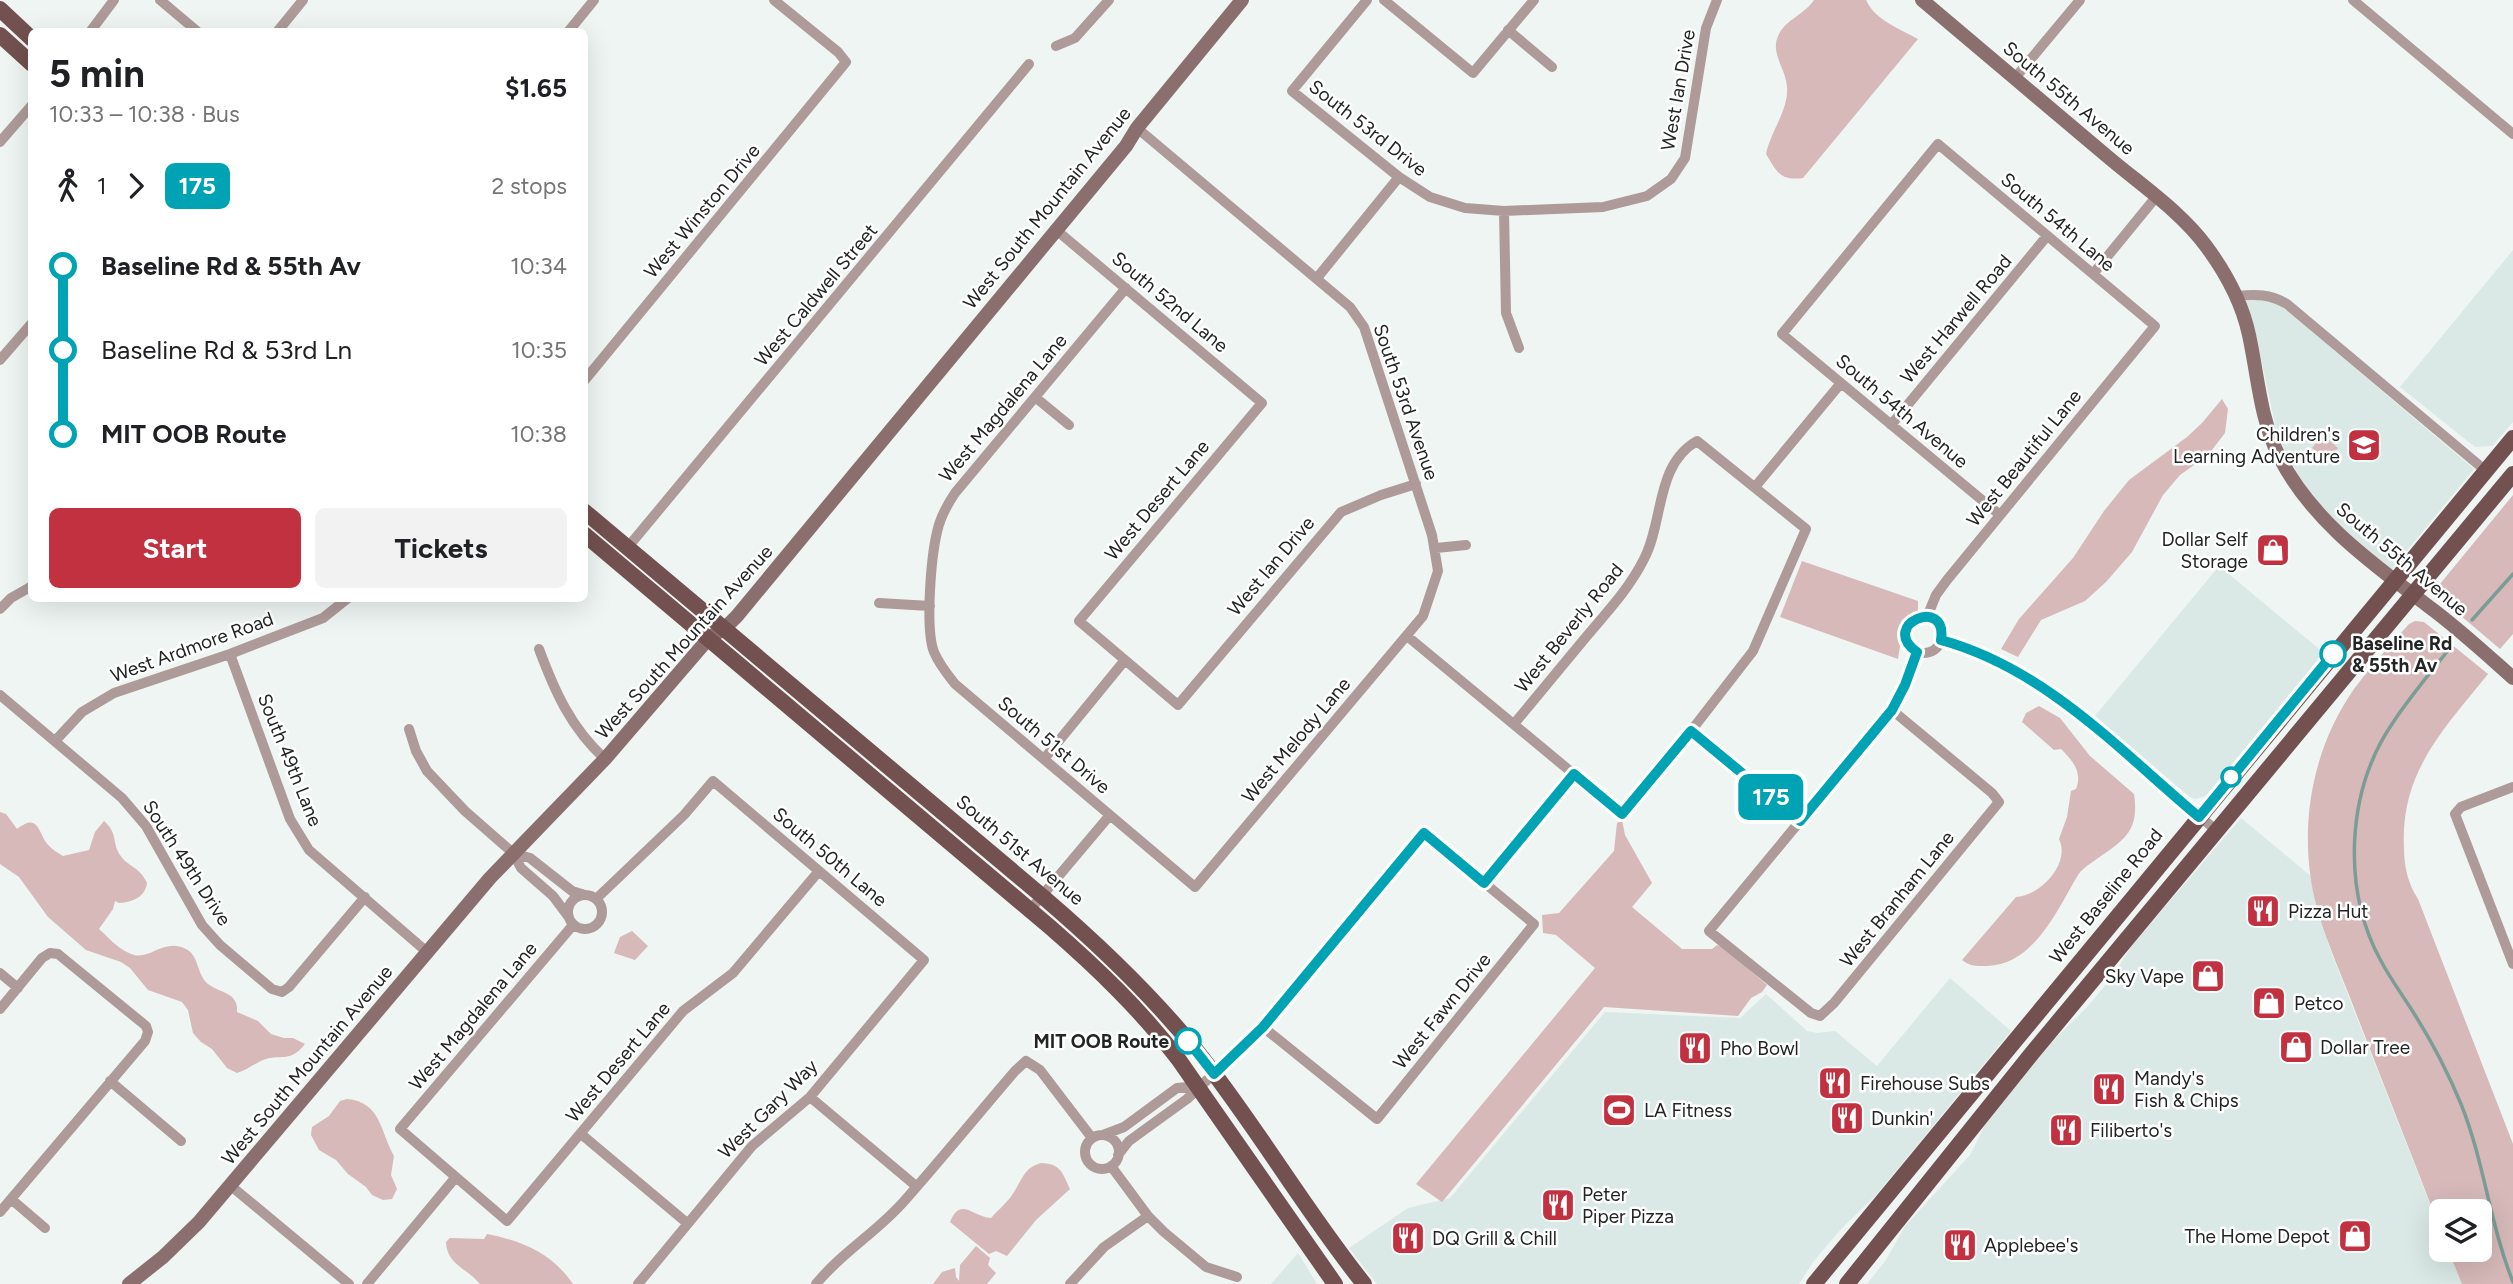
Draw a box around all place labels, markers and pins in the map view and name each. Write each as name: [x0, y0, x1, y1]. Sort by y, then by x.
place label: Children's Learning Adventure: [2173, 423, 2340, 468]
school or university icon: Children's Learning Adventure: [2345, 426, 2383, 464]
place label: Dollar Self Storage: [2162, 528, 2248, 573]
shop icon: Dollar Self Storage: [2254, 531, 2292, 569]
place label: Baseline Rd & 55th Av: [2352, 632, 2452, 677]
marker: Baseline Rd & 55th Av: [2320, 641, 2346, 667]
unlabelled marker: [2221, 767, 2241, 787]
restaurant icon: Pizza Hut: [2244, 892, 2282, 930]
place label: Pizza Hut: [2288, 900, 2369, 923]
shop icon: Sky Vape: [2189, 957, 2227, 995]
place label: Sky Vape: [2105, 965, 2184, 988]
shop icon: Petco: [2250, 984, 2288, 1022]
place label: Petco: [2294, 992, 2344, 1015]
marker: MIT OOB Route: [1175, 1028, 1201, 1054]
shop icon: Dollar Tree: [2277, 1028, 2315, 1066]
restaurant icon: Pho Bowl: [1676, 1029, 1714, 1067]
place label: MIT OOB Route: [1033, 1030, 1169, 1053]
place label: Dollar Tree: [2320, 1036, 2410, 1059]
place label: Pho Bowl: [1720, 1037, 1799, 1060]
restaurant icon: Firehouse Subs: [1816, 1064, 1854, 1102]
place label: Mandy's Fish & Chips: [2134, 1067, 2239, 1112]
restaurant icon: Mandy's Fish & Chips: [2090, 1070, 2128, 1108]
place label: Firehouse Subs: [1860, 1072, 1990, 1095]
sports icon: LA Fitness: [1600, 1091, 1638, 1129]
place label: LA Fitness: [1644, 1099, 1732, 1122]
restaurant icon: Dunkin': [1828, 1099, 1866, 1137]
place label: Dunkin': [1871, 1107, 1933, 1130]
restaurant icon: Filiberto's: [2047, 1111, 2085, 1149]
place label: Filiberto's: [2090, 1119, 2172, 1142]
place label: Peter Piper Pizza: [1582, 1183, 1674, 1228]
restaurant icon: Peter Piper Pizza: [1539, 1186, 1577, 1224]
shop icon: The Home Depot: [2336, 1217, 2374, 1255]
restaurant icon: DQ Grill & Chill: [1389, 1219, 1427, 1257]
place label: The Home Depot: [2184, 1225, 2330, 1248]
restaurant icon: Applebee's: [1941, 1226, 1979, 1264]
place label: DQ Grill & Chill: [1432, 1227, 1557, 1250]
place label: Applebee's: [1984, 1234, 2079, 1257]

